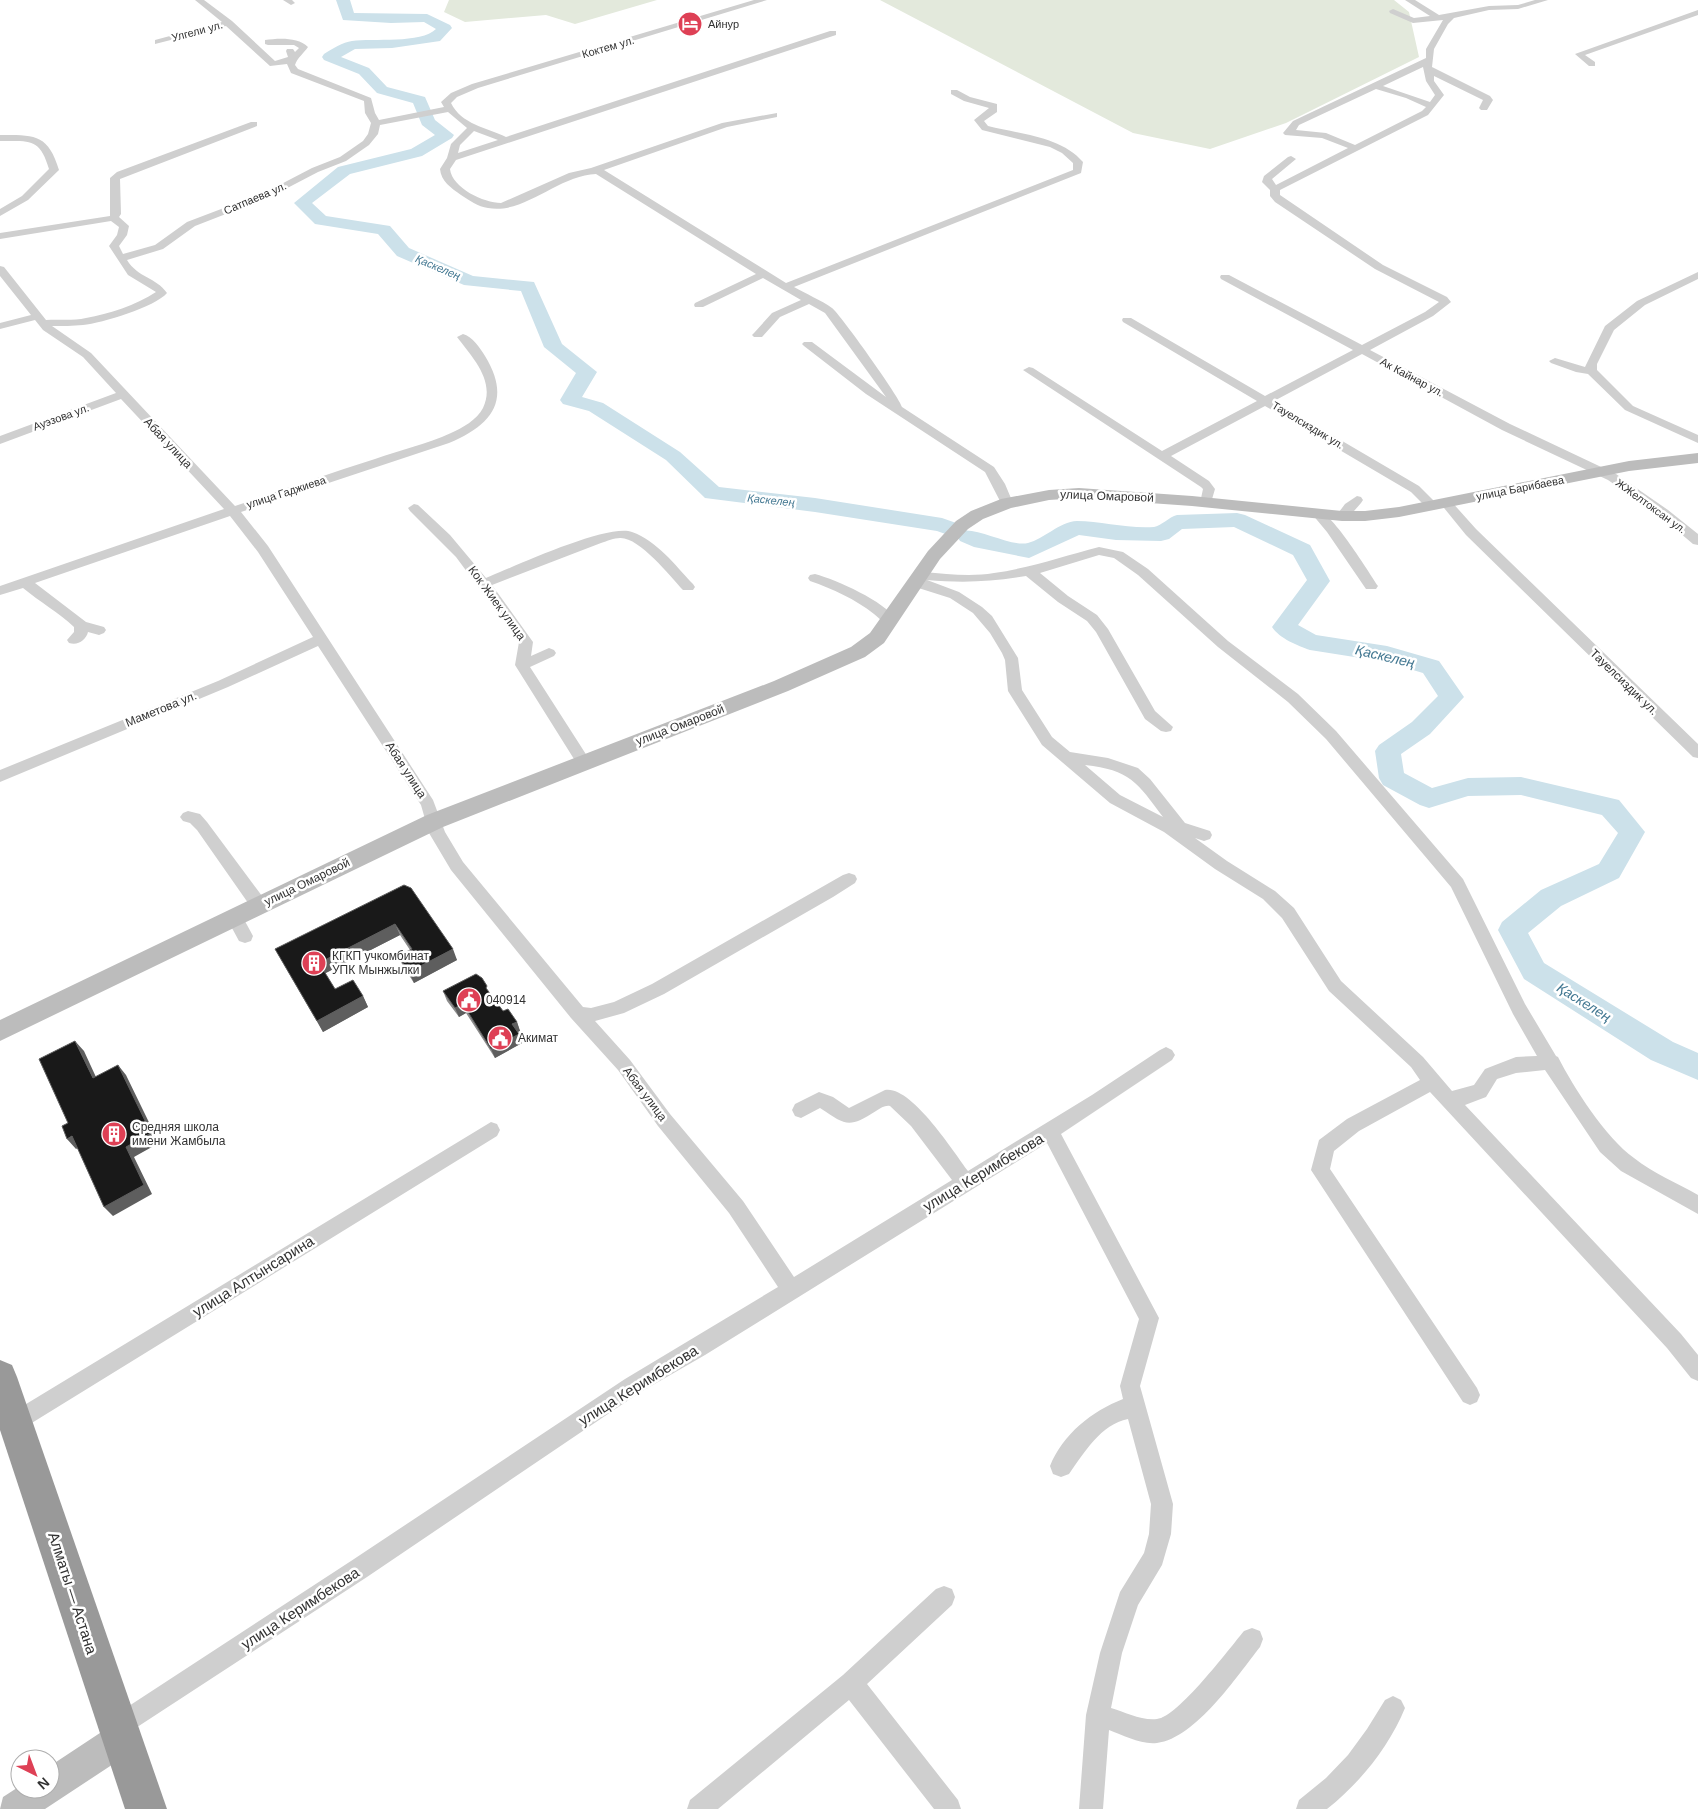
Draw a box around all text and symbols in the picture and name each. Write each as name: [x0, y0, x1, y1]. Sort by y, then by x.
hotel icon: Айнур: [677, 11, 703, 37]
street label: Улгели ул.: [170, 18, 224, 44]
place label: Айнур: [708, 18, 739, 30]
street label: Коктем ул.: [580, 34, 636, 60]
street label: Сатпаева ул.: [222, 179, 288, 217]
water label: Қаскелең: [414, 252, 462, 282]
street label: Ак Кайнар ул.: [1378, 355, 1446, 399]
street label: Тауелсиздик ул.: [1270, 399, 1346, 451]
street label: Ауэзова ул.: [31, 401, 91, 433]
street label: Абая улица: [141, 415, 195, 471]
street label: улица Гаджиева: [245, 473, 328, 510]
street label: улица Барибаева: [1475, 473, 1566, 502]
street label: ЖЖелтоксан ул.: [1614, 477, 1688, 535]
street label: улица Омаровой: [1060, 487, 1154, 505]
water label: Қаскелең: [747, 492, 795, 508]
street label: Кок Жиек улица: [465, 563, 529, 643]
water label: Қаскелең: [1354, 641, 1416, 671]
street label: Тауелсиздик ул.: [1587, 646, 1661, 718]
street label: Маметова ул.: [123, 688, 199, 730]
street label: улица Омаровой: [634, 702, 726, 748]
street label: Абая улица: [383, 739, 429, 801]
street label: улица Омаровой: [262, 855, 352, 909]
place label: КГКП учкомбинат УПК Мынжылки: [332, 949, 429, 977]
building icon: КГКП учкомбинат УПК Мынжылки: [301, 950, 327, 976]
water label: Қаскелең: [1554, 979, 1614, 1025]
public building icon: 040914: [456, 987, 482, 1013]
place label: 040914: [486, 993, 526, 1007]
public building icon: Акимат: [487, 1025, 513, 1051]
place label: Акимат: [518, 1031, 559, 1045]
street label: Абая улица: [620, 1064, 670, 1124]
place label: Средняя школа имени Жамбыла: [132, 1120, 226, 1148]
building icon: Средняя школа имени Жамбыла: [101, 1121, 127, 1147]
street label: улица Керимбекова: [920, 1129, 1047, 1215]
street label: улица Алтынсарина: [189, 1232, 317, 1320]
street label: улица Керимбекова: [575, 1341, 701, 1429]
street label: Алматы — Астана: [45, 1530, 101, 1657]
street label: улица Керимбекова: [238, 1563, 363, 1653]
north arrow: [10, 1749, 60, 1799]
text: N: [35, 1774, 53, 1793]

